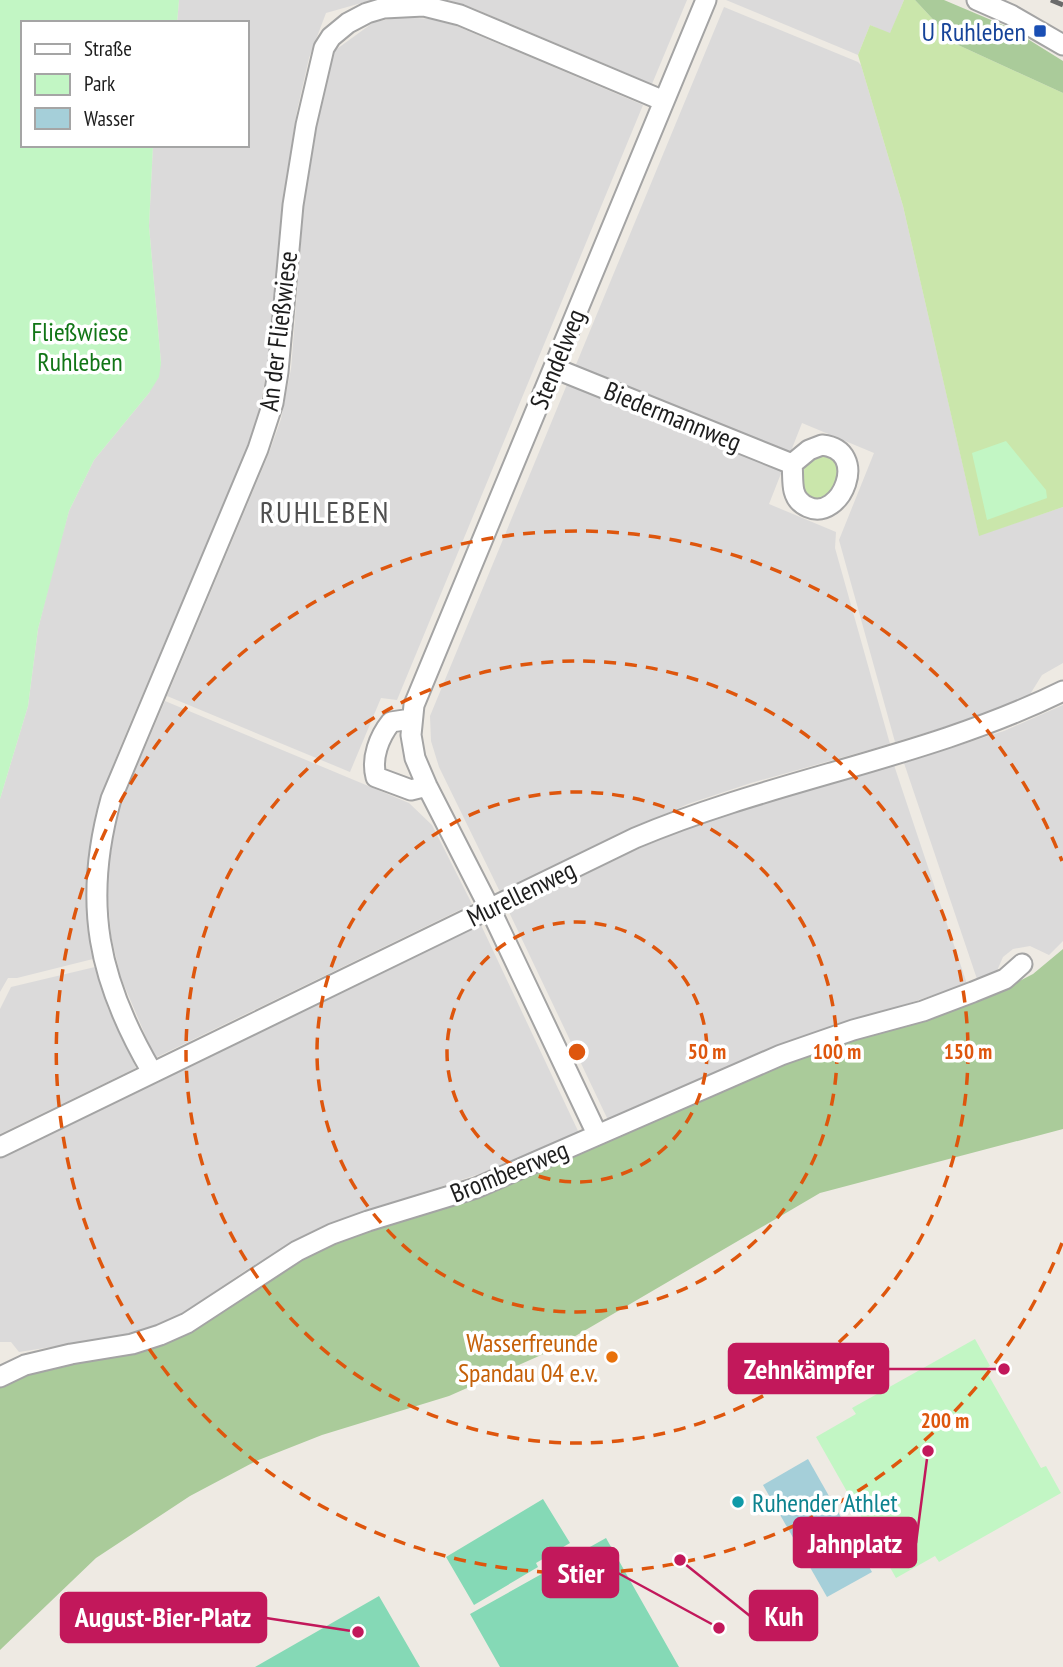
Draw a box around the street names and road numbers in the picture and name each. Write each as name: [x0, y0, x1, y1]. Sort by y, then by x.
street label: An der Fließwiese: [252, 249, 304, 413]
street label: Stendelweg: [522, 304, 592, 414]
street label: Biedermannweg: [600, 374, 746, 458]
street label: Murellenweg: [461, 853, 581, 933]
street label: Brombeerweg: [445, 1132, 573, 1210]

